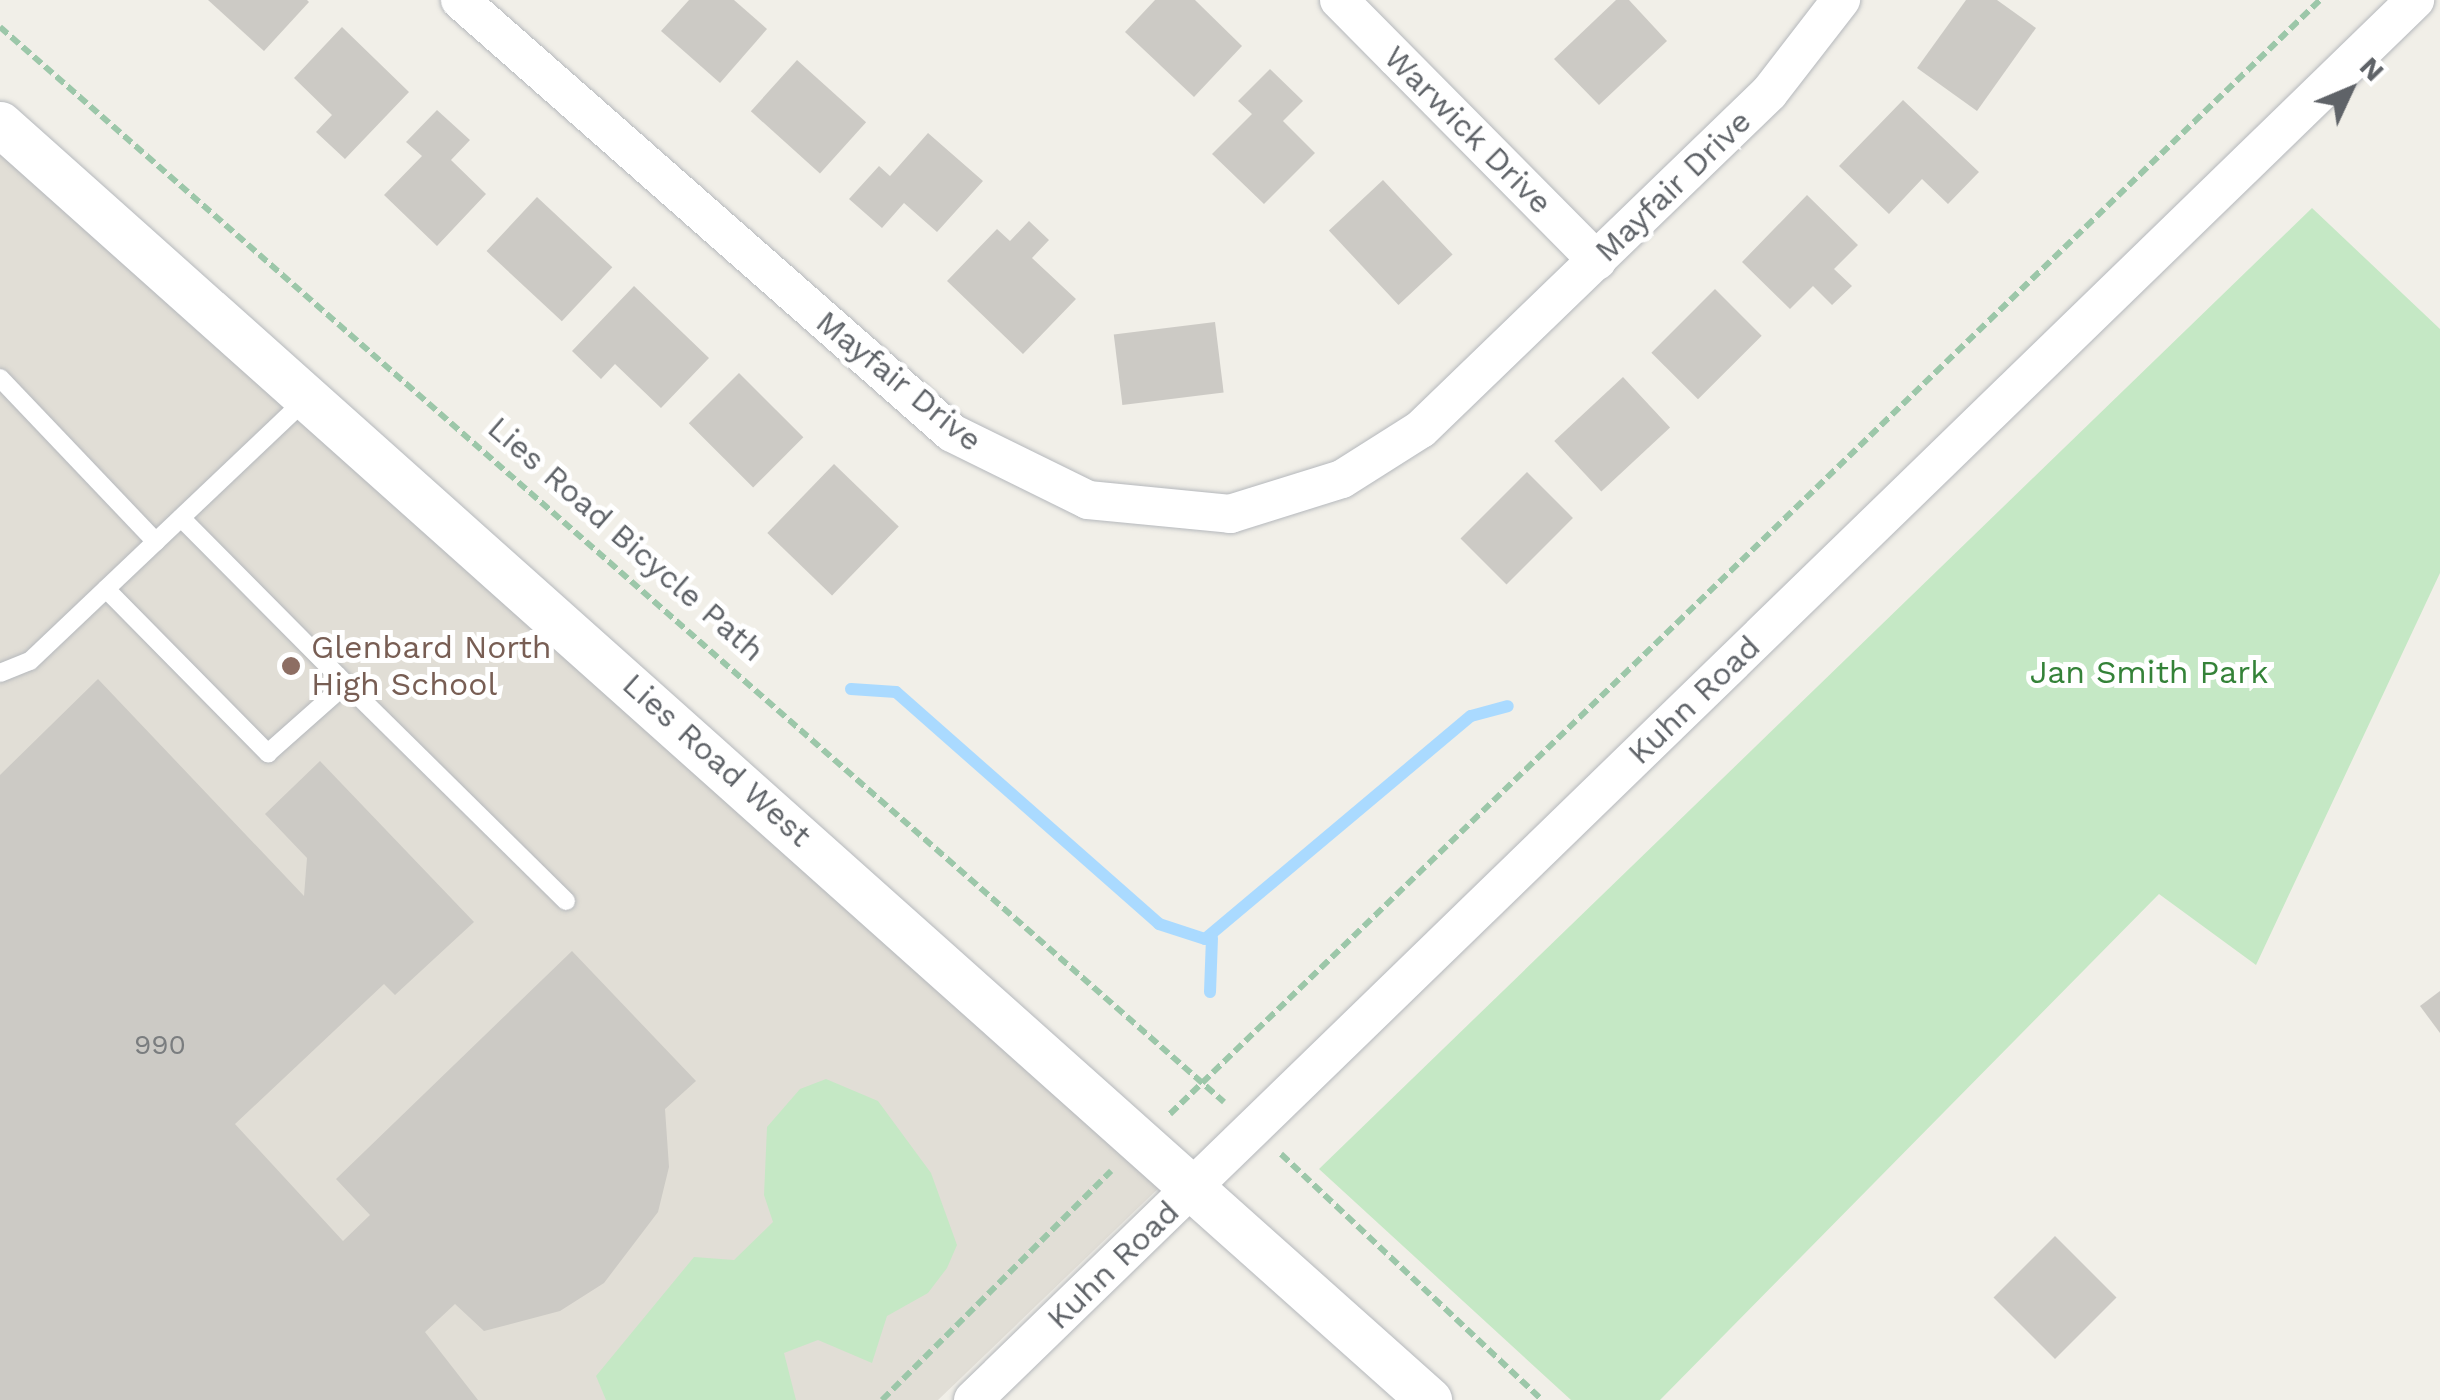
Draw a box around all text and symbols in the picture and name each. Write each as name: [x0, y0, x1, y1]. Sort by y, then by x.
street label: Warwick Drive: [1376, 38, 1560, 222]
north arrow: [2300, 40, 2400, 140]
text: N: [2353, 50, 2391, 88]
street label: Mayfair Drive: [1587, 102, 1759, 270]
street label: Mayfair Drive: [808, 302, 990, 460]
street label: Lies Road Bicycle Path: [480, 409, 772, 669]
street label: Kuhn Road: [1620, 628, 1768, 772]
place label: Glenbard North High School: [311, 629, 552, 704]
park label: Jan Smith Park: [2030, 653, 2268, 691]
marker: Glenbard North High School: [280, 655, 302, 677]
street label: Lies Road West: [614, 665, 820, 855]
house number: 990: [134, 1028, 186, 1062]
street label: Kuhn Road: [1039, 1193, 1187, 1337]

